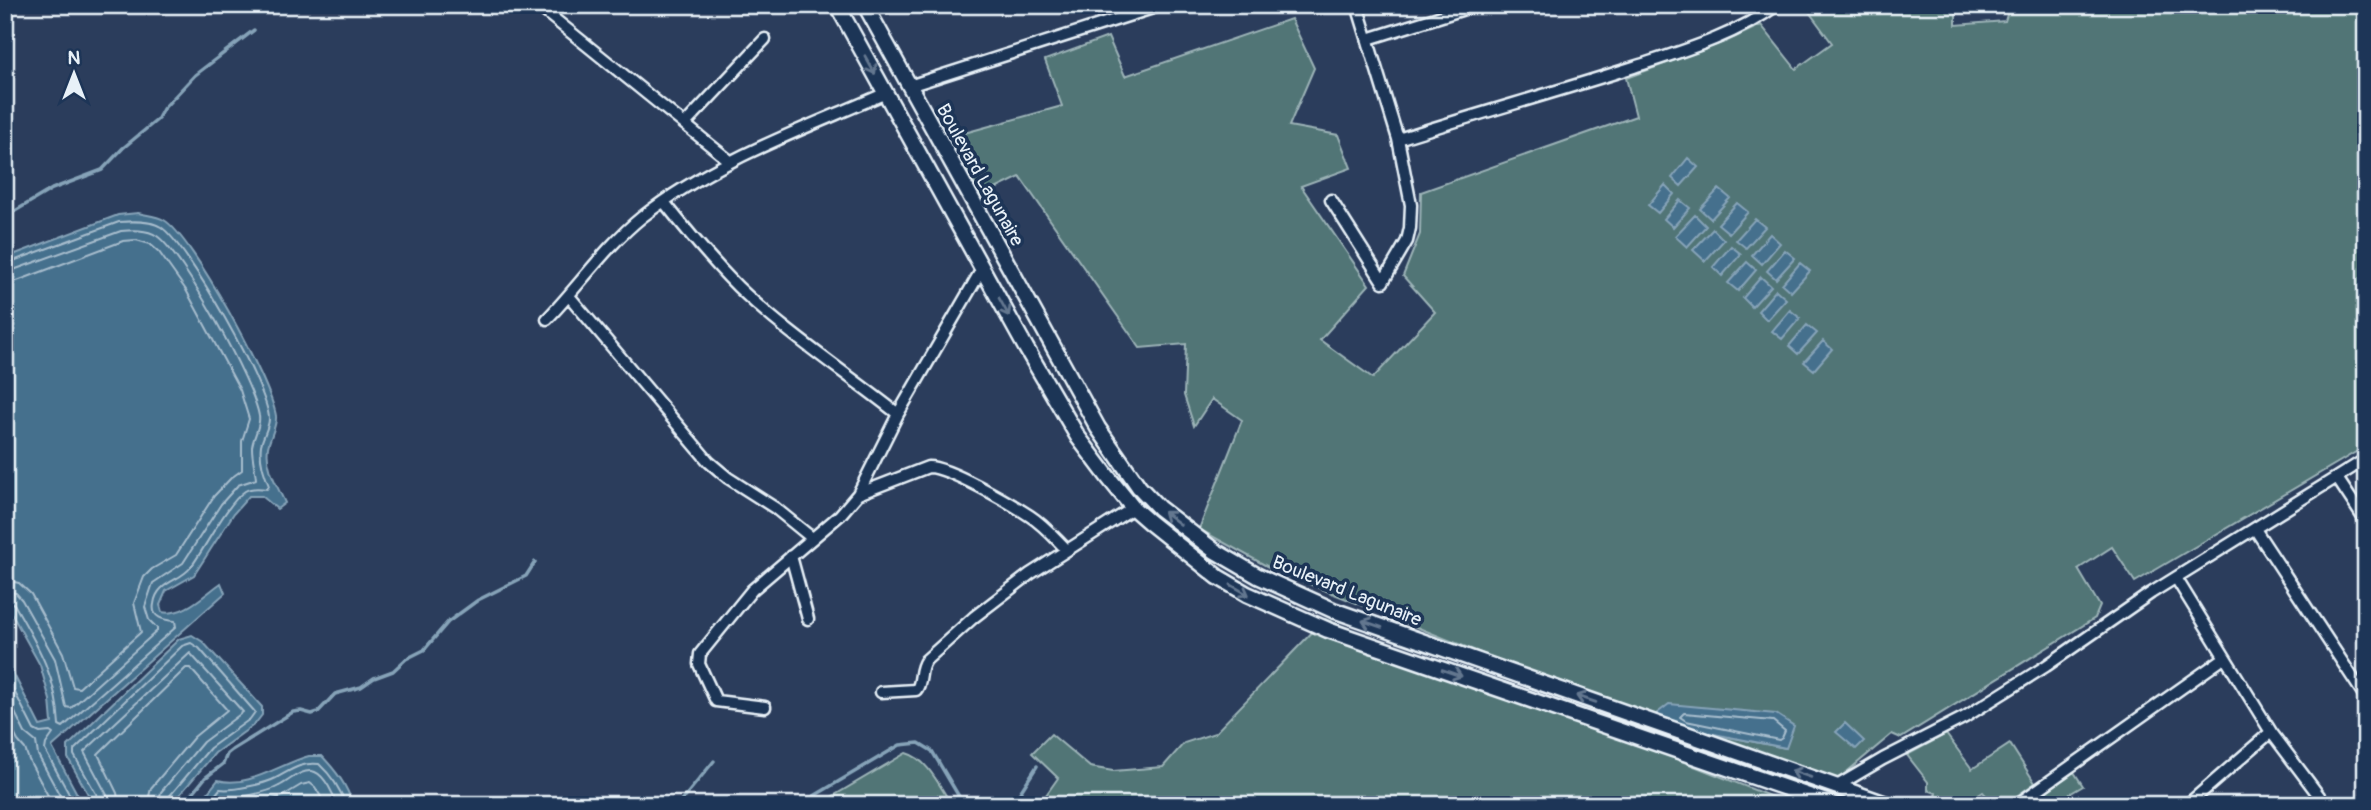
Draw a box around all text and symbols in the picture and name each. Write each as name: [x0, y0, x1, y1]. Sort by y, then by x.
north arrow: [38, 38, 108, 108]
text: N: [68, 46, 81, 70]
one-way arrow: [864, 54, 877, 75]
street label: Boulevard Lagunaire: [931, 100, 1029, 251]
one-way arrow: [997, 297, 1011, 317]
one-way arrow: [1163, 511, 1181, 526]
street label: Boulevard Lagunaire: [1269, 550, 1426, 632]
one-way arrow: [1230, 583, 1250, 597]
one-way arrow: [1361, 617, 1383, 629]
one-way arrow: [1440, 668, 1462, 680]
one-way arrow: [1576, 692, 1598, 704]
one-way arrow: [1791, 767, 1813, 779]

